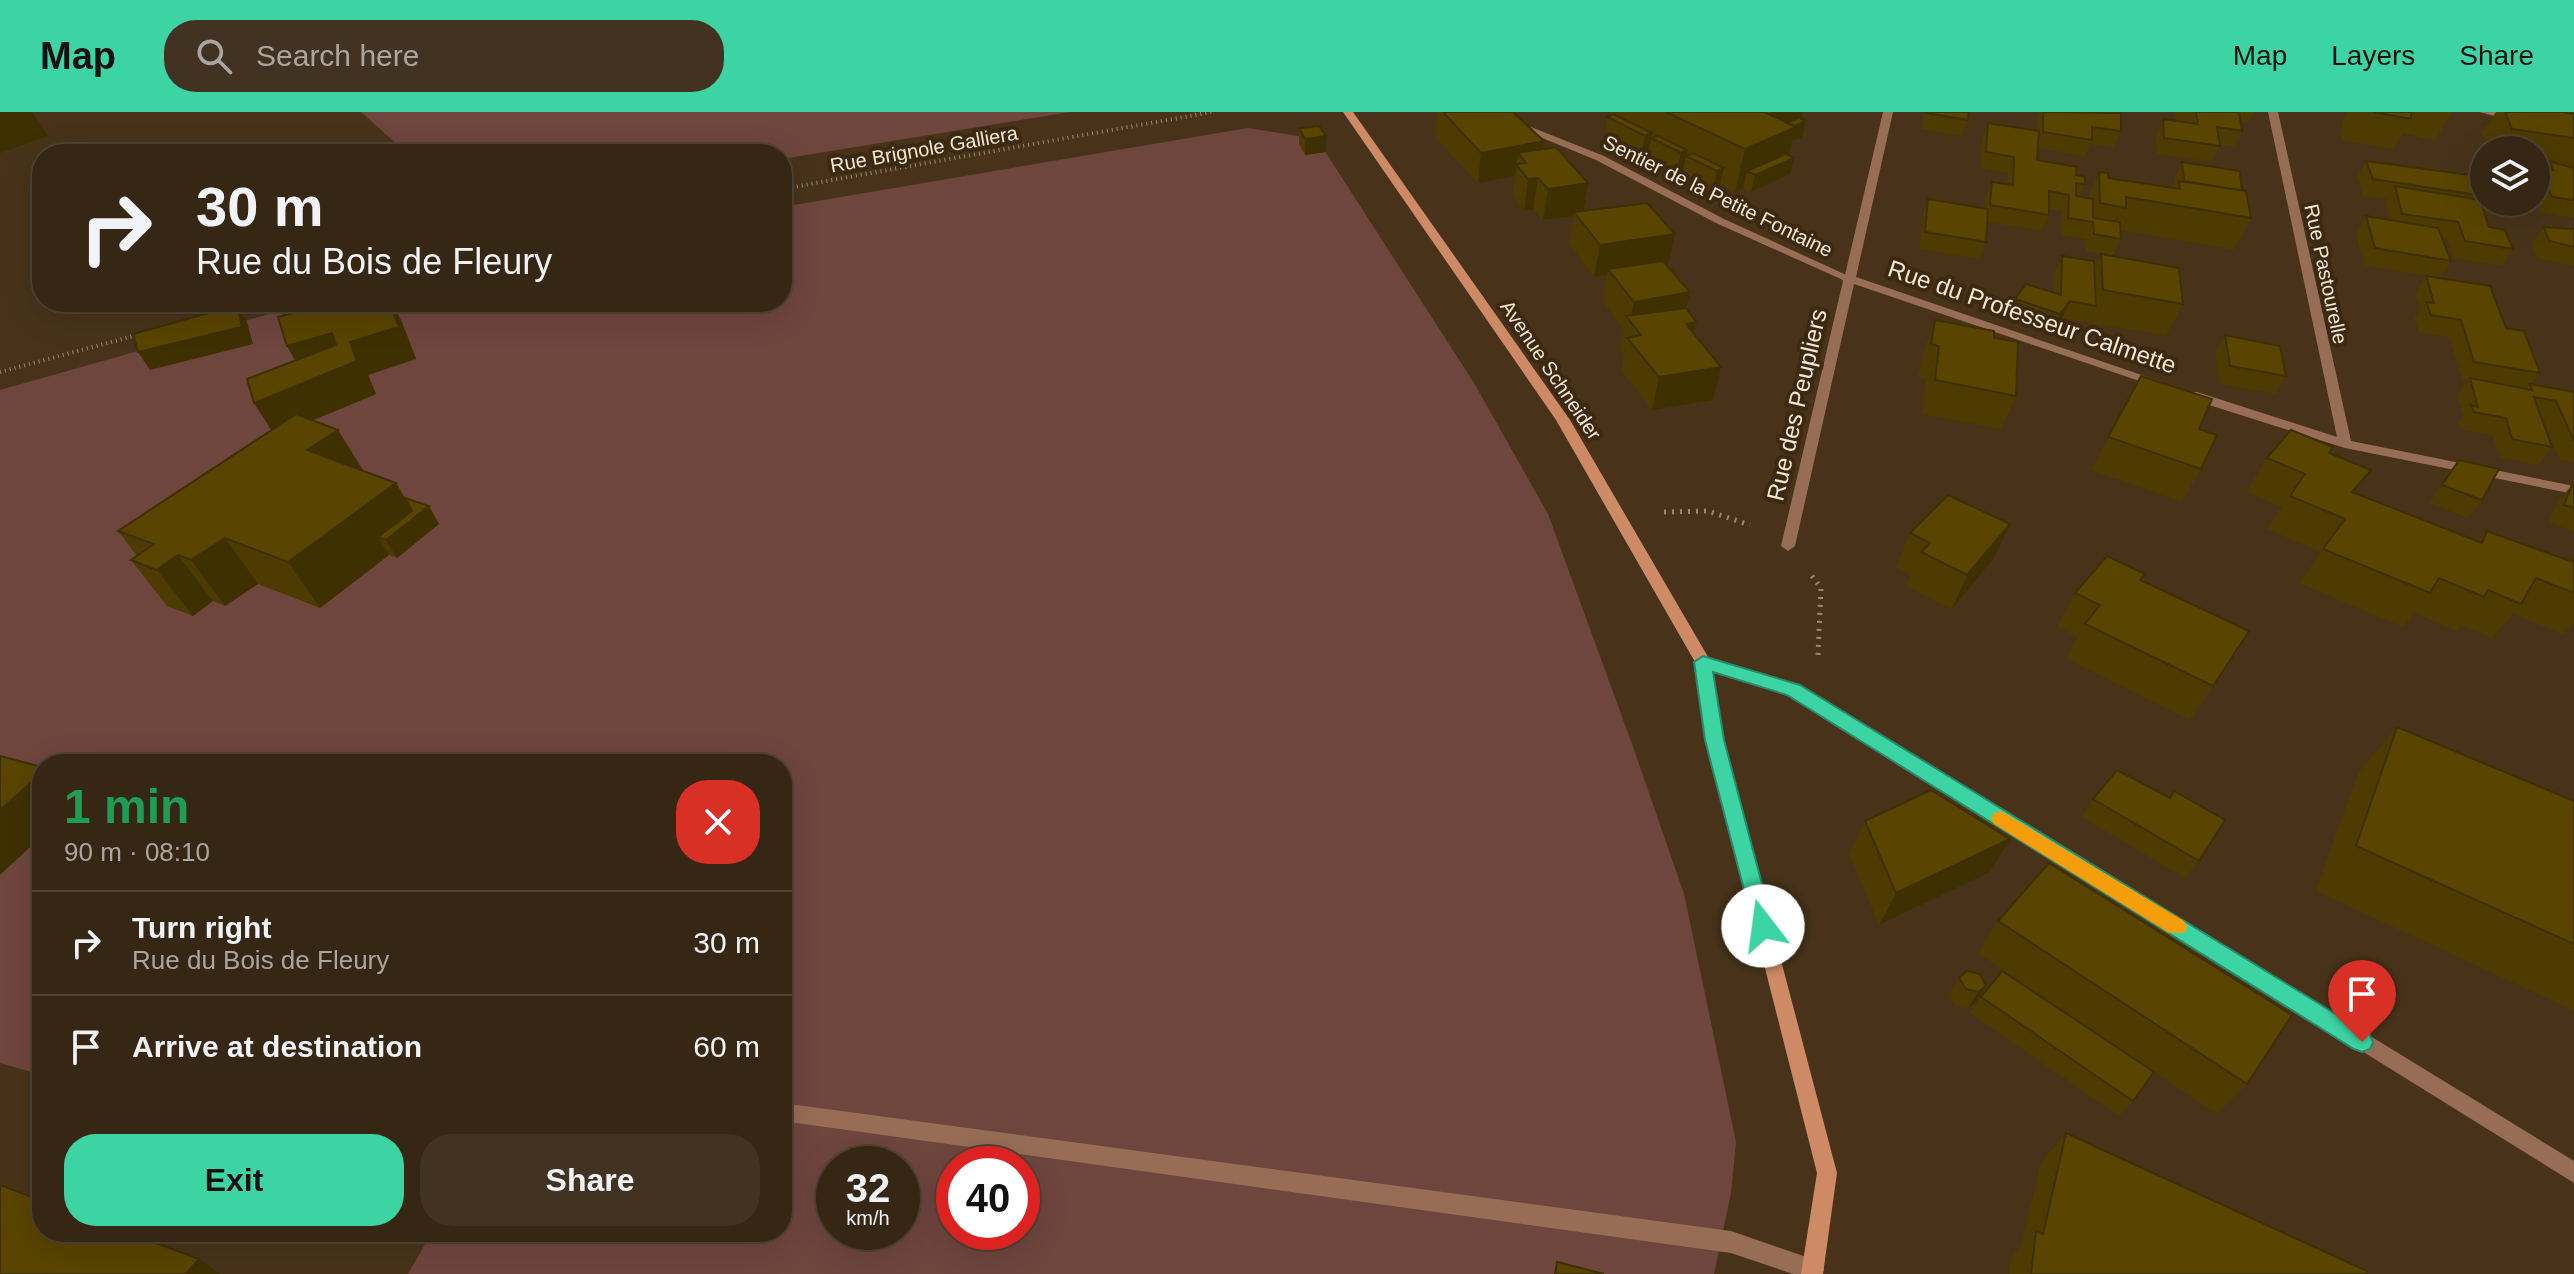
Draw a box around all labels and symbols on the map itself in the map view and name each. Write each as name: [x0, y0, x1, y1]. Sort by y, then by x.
street label: Rue Brignole Galliera: [828, 122, 1020, 176]
street label: Sentier de la Petite Fontaine: [1600, 131, 1836, 261]
street label: Rue Pastourelle: [2300, 202, 2352, 346]
street label: Rue du Professeur Calmette: [1885, 254, 2180, 379]
street label: Avenue Schneider: [1496, 296, 1606, 444]
street label: Rue des Peupliers: [1761, 306, 1832, 503]
position arrow: [1721, 884, 1805, 968]
pin: [2328, 960, 2396, 1042]
speed limit sign: 40: [936, 1146, 1040, 1250]

